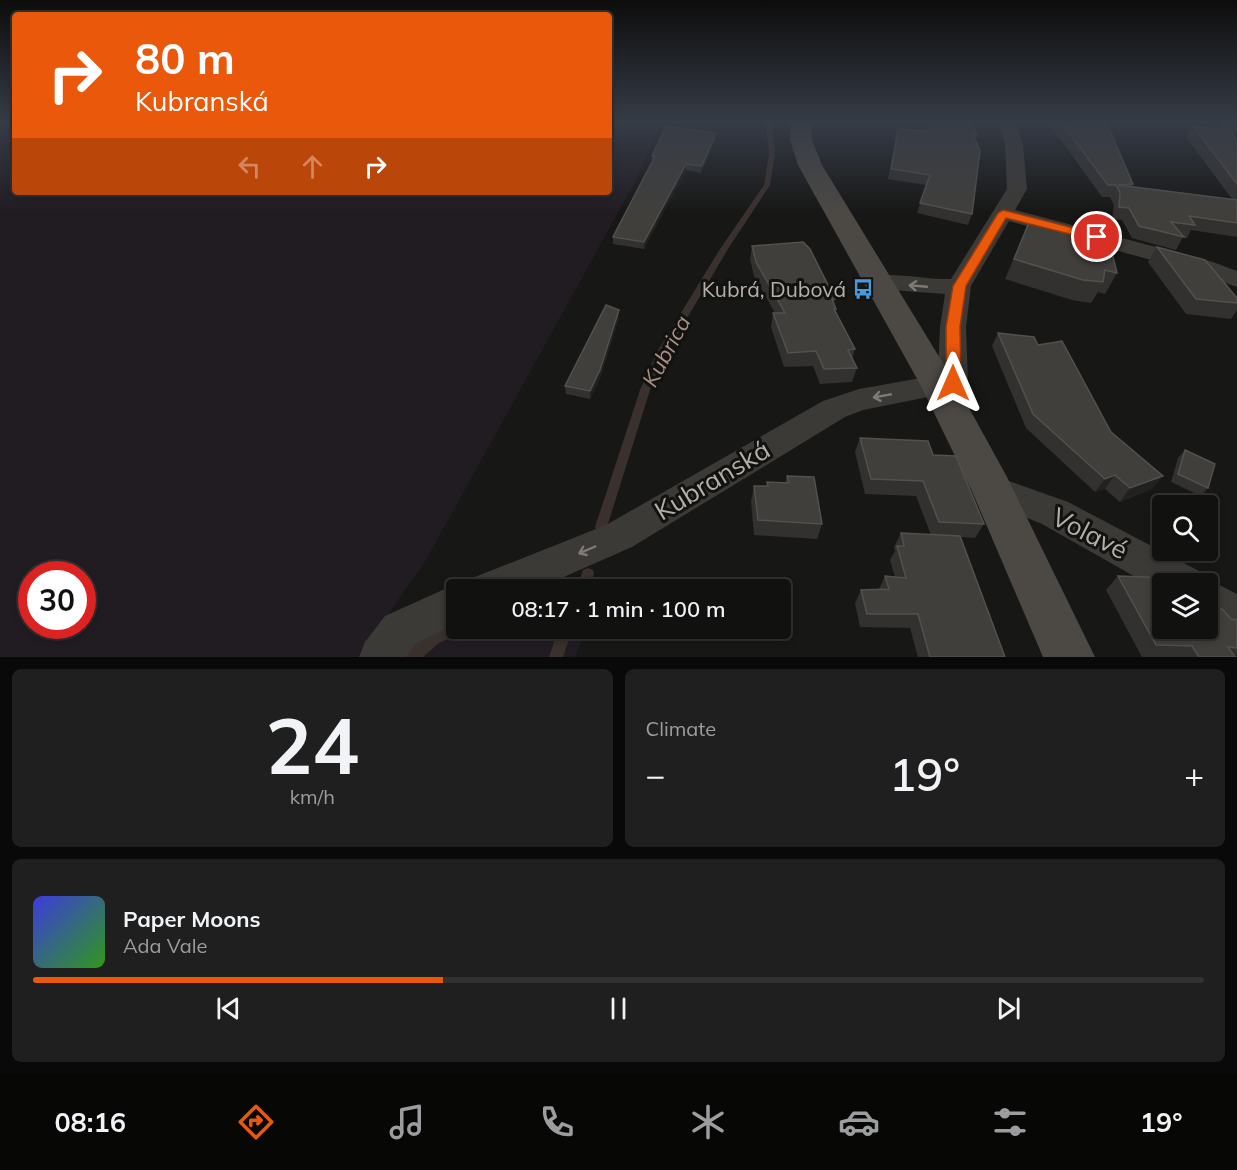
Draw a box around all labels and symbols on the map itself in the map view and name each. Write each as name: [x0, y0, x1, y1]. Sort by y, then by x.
pin: [1071, 211, 1122, 262]
place label: Kubrá, Dubová: [702, 276, 846, 302]
bus stop icon: Kubrá, Dubová: [851, 277, 875, 301]
one-way arrow: [909, 280, 929, 291]
water label: Kubrica: [636, 310, 696, 392]
position arrow: [921, 351, 985, 415]
one-way arrow: [872, 391, 892, 402]
street label: Kubranská: [648, 433, 776, 527]
street label: Volavé: [1046, 500, 1134, 566]
one-way arrow: [578, 545, 596, 556]
speed limit sign: 30: [18, 561, 96, 639]

